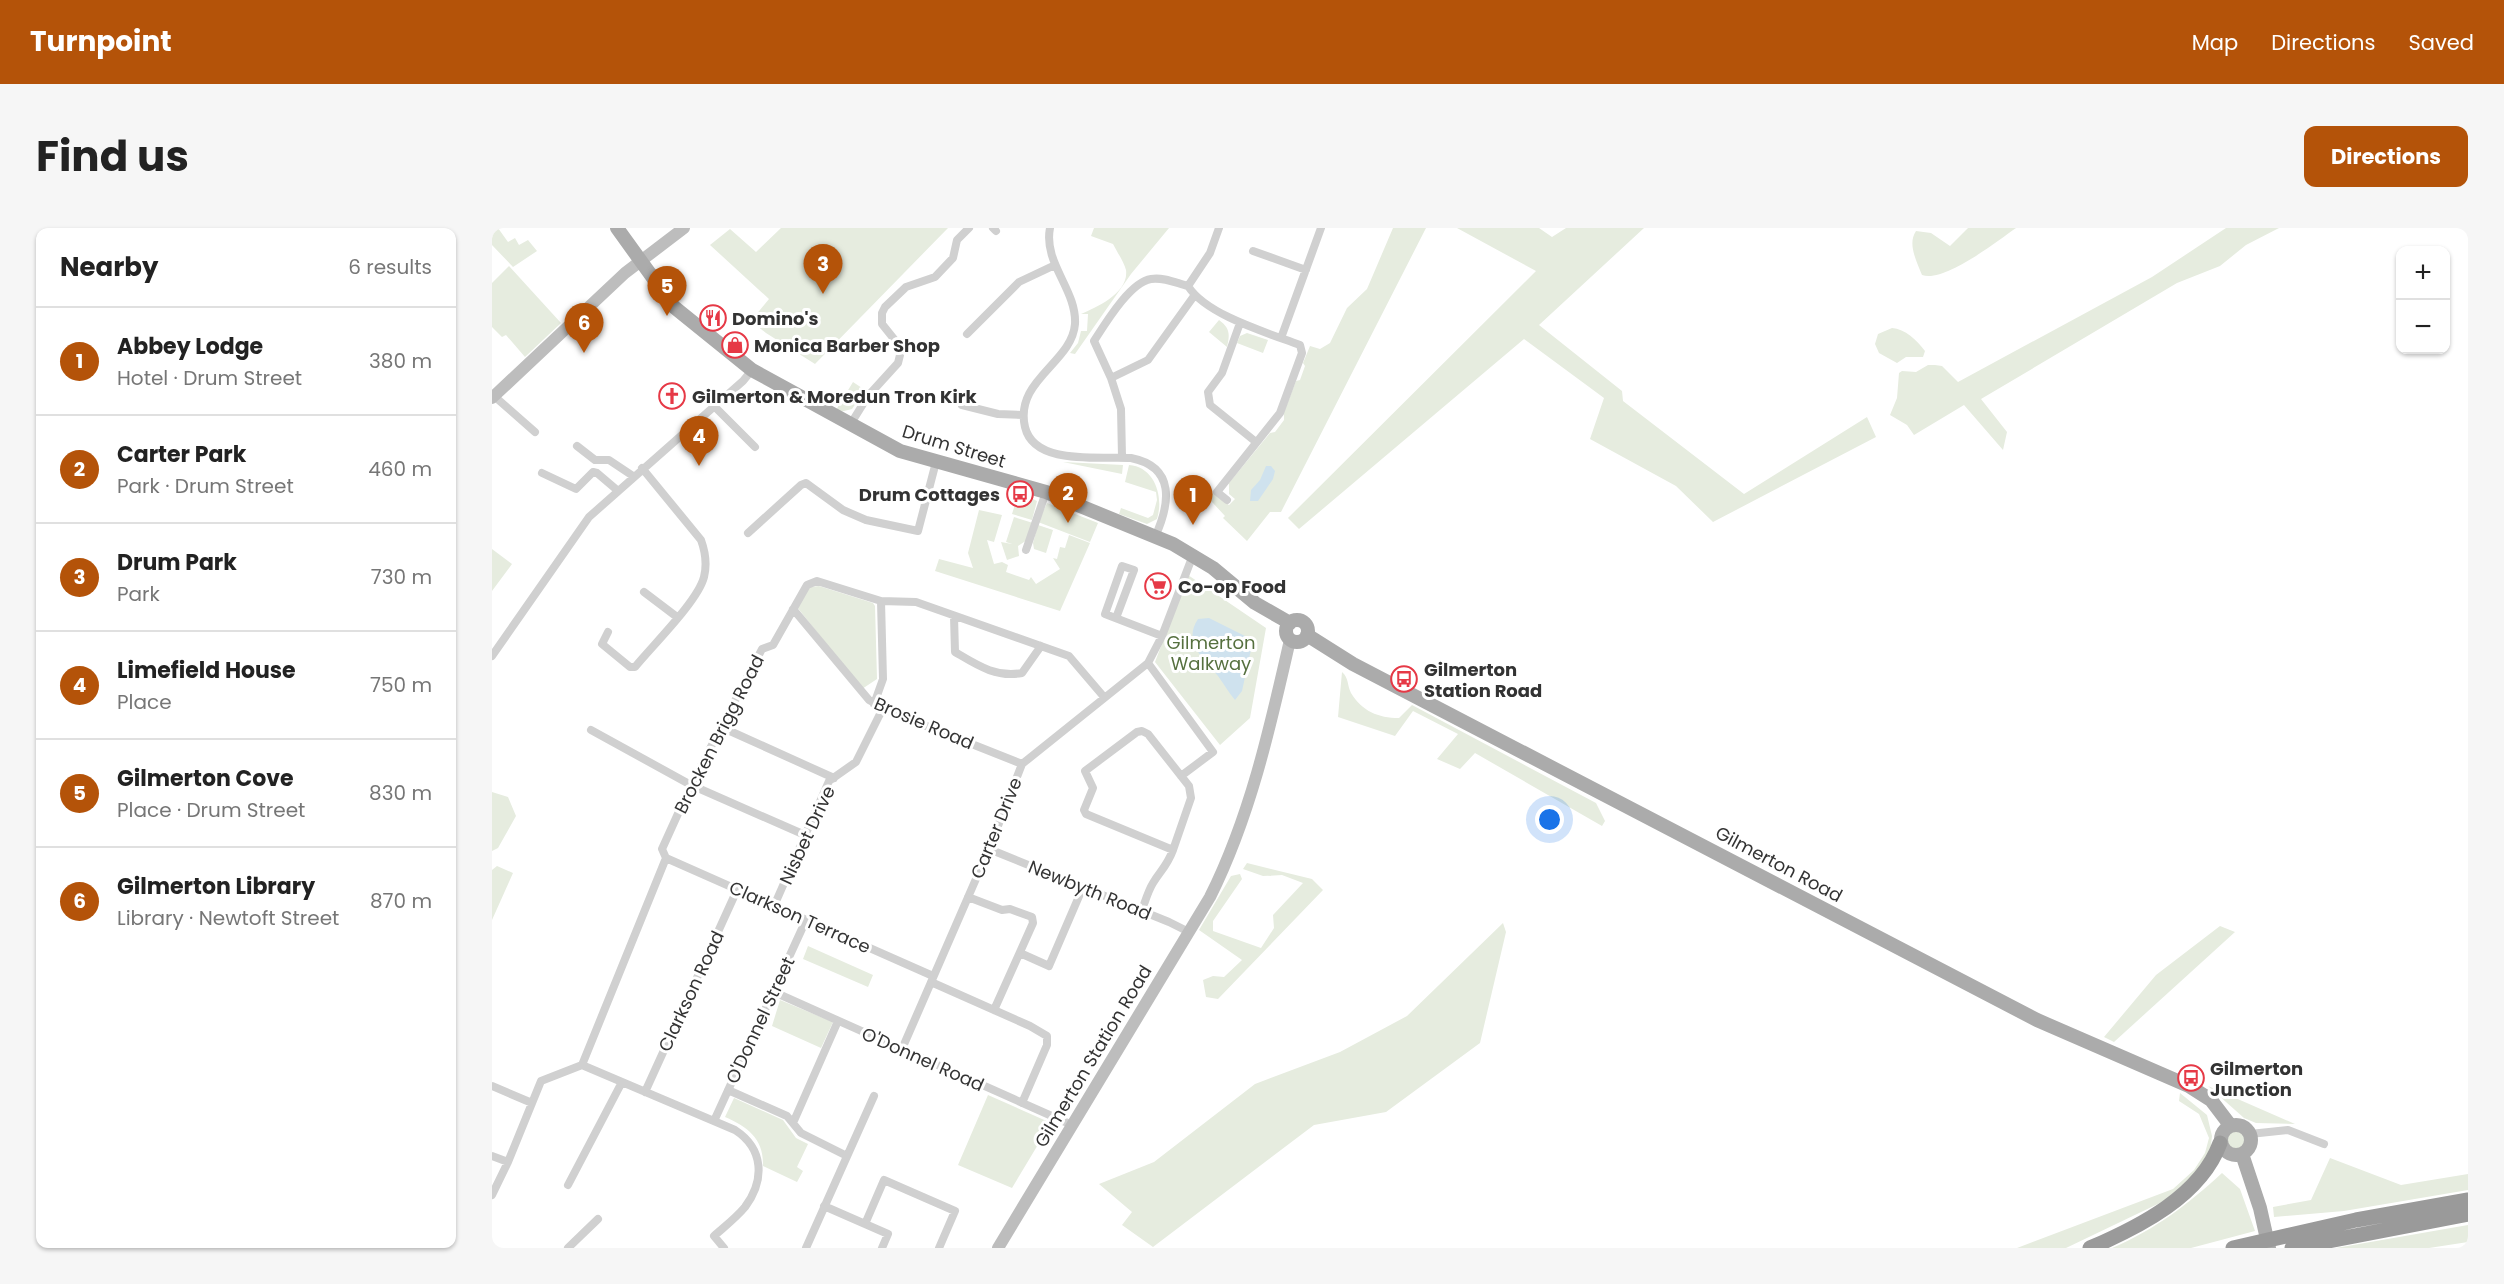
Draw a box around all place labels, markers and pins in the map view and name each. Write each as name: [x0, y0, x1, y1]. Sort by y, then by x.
pin: 3: [804, 244, 842, 294]
pin: 5: [648, 266, 687, 316]
restaurant icon: Domino's: [698, 303, 728, 333]
pin: 6: [564, 304, 604, 353]
place label: Domino's: [732, 306, 819, 331]
shop icon: Monica Barber Shop: [720, 330, 750, 360]
place label: Monica Barber Shop: [754, 333, 940, 358]
church icon: Gilmerton & Moredun Tron Kirk: [657, 381, 687, 411]
place label: Gilmerton & Moredun Tron Kirk: [692, 384, 977, 409]
pin: 4: [680, 416, 718, 466]
pin: 2: [1048, 474, 1088, 523]
pin: 1: [1174, 476, 1212, 525]
bus stop icon: Drum Cottages: [1005, 479, 1035, 509]
place label: Drum Cottages: [859, 482, 1000, 507]
supermarket icon: Co-op Food: [1143, 571, 1173, 601]
place label: Co-op Food: [1178, 574, 1286, 599]
place label: Gilmerton Station Road: [1424, 657, 1542, 703]
bus stop icon: Gilmerton Station Road: [1389, 664, 1419, 694]
place label: Gilmerton Junction: [2210, 1056, 2303, 1102]
bus stop icon: Gilmerton Junction: [2176, 1063, 2206, 1093]

